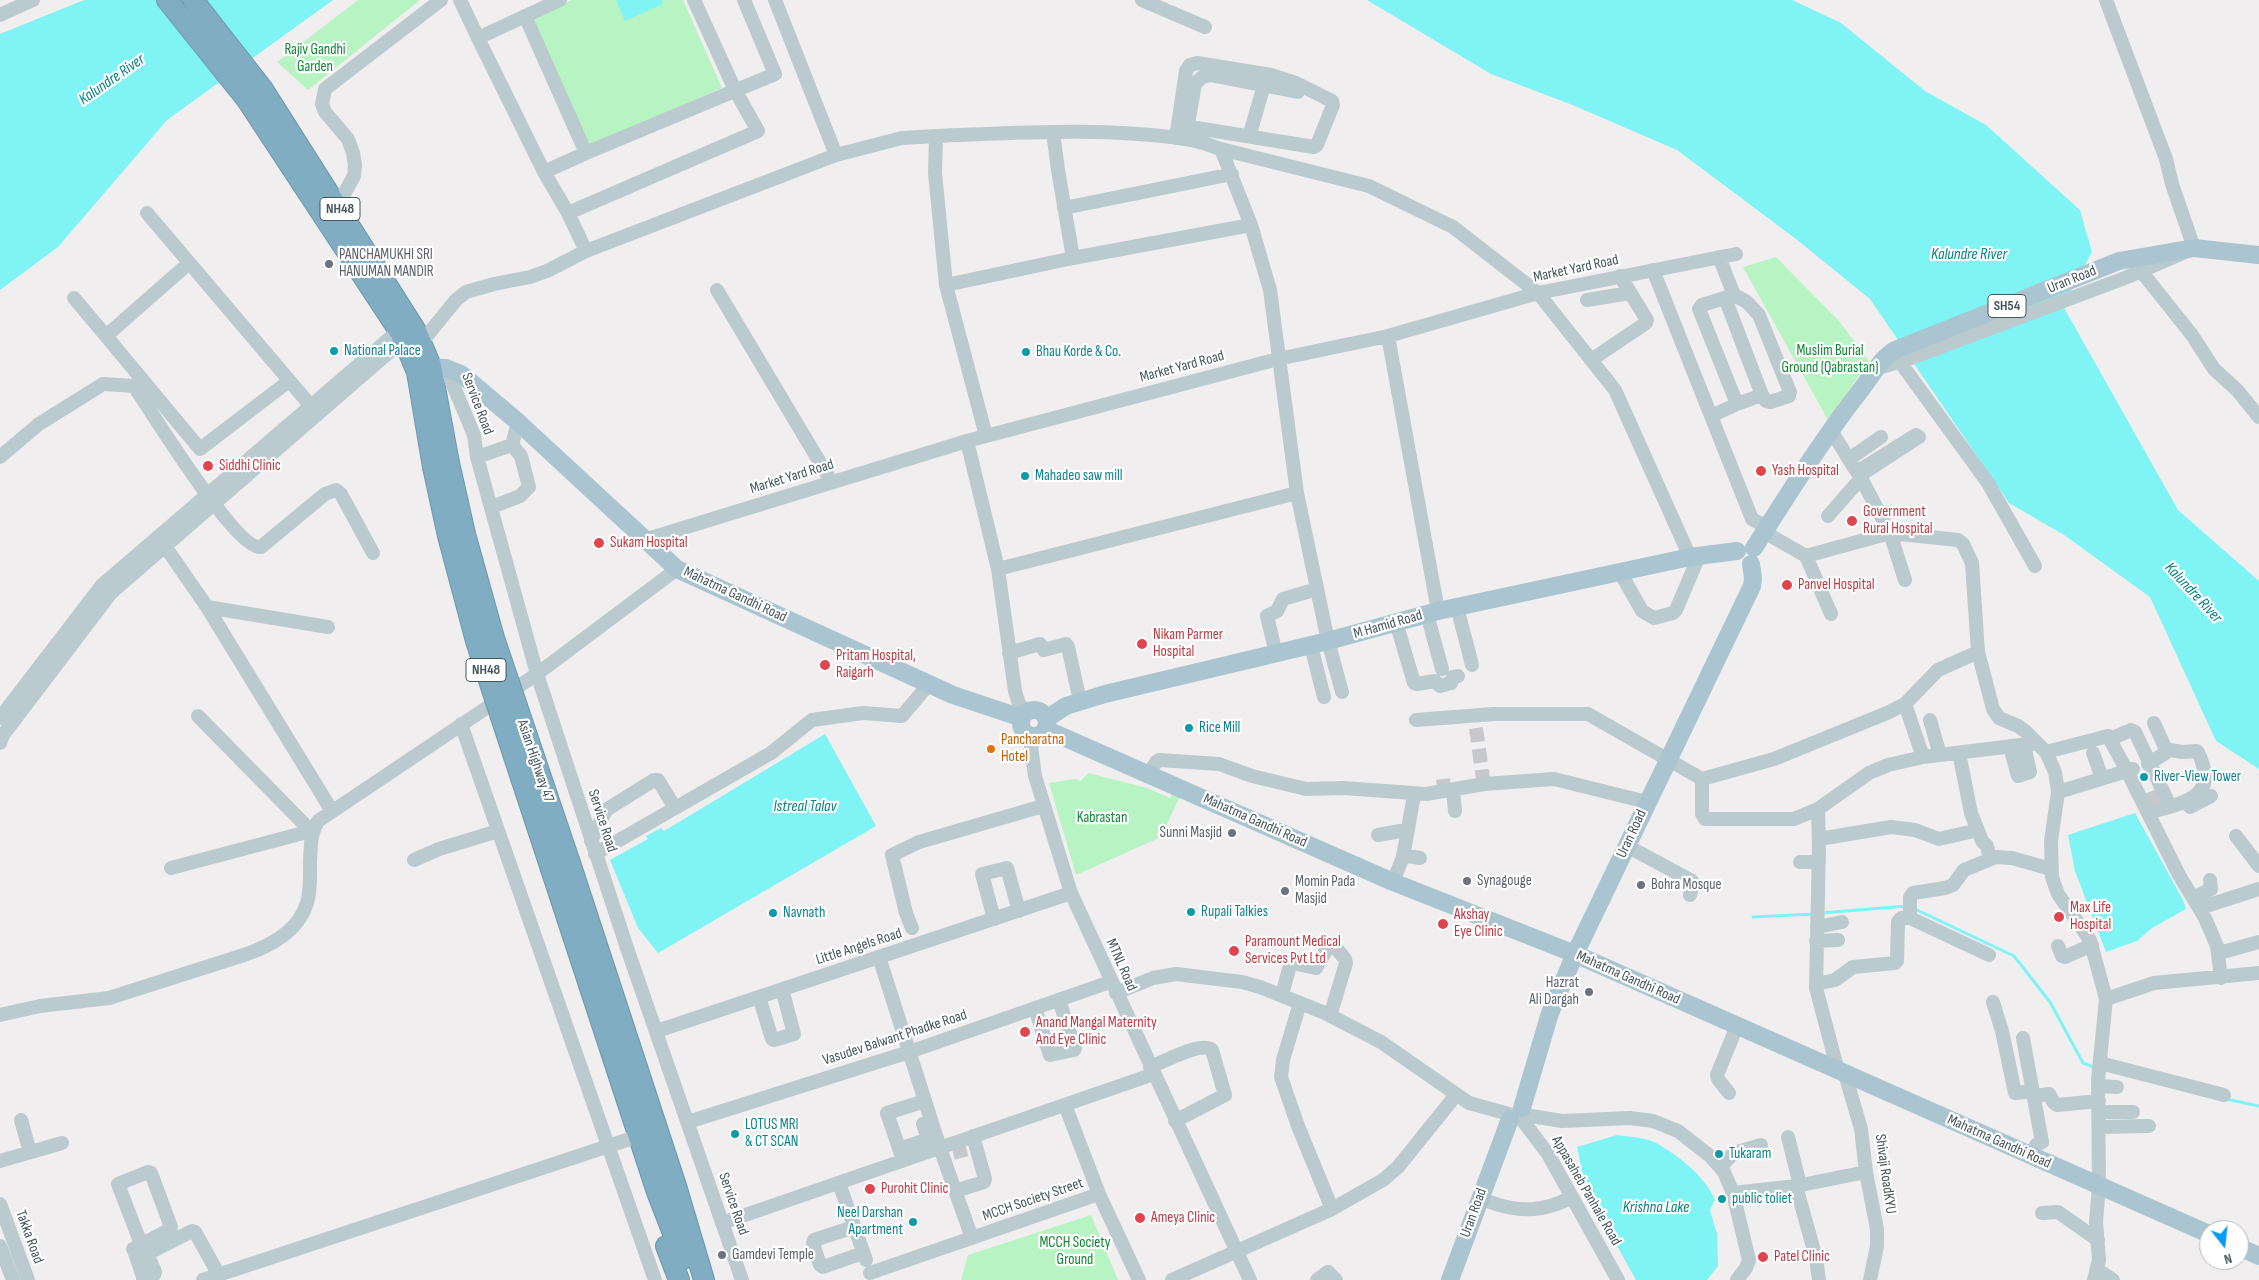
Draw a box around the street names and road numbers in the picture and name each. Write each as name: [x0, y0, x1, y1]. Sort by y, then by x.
road number: NH48: [320, 198, 360, 220]
street label: Market Yard Road: [1532, 251, 1620, 287]
street label: Uran Road: [2045, 262, 2099, 298]
road number: SH54: [1988, 294, 2026, 318]
street label: Market Yard Road: [1138, 347, 1226, 387]
street label: Service Road: [457, 371, 497, 437]
street label: Market Yard Road: [748, 456, 836, 498]
street label: Mahatma Gandhi Road: [681, 563, 789, 627]
street label: M Hamid Road: [1352, 607, 1424, 643]
road number: NH48: [466, 658, 506, 682]
street label: Asian Highway 47: [512, 717, 558, 805]
street label: Service Road: [583, 787, 621, 855]
street label: Mahatma Gandhi Road: [1200, 790, 1310, 852]
street label: Uran Road: [1613, 807, 1651, 861]
street label: Little Angels Road: [814, 925, 904, 969]
street label: MTNL Road: [1101, 936, 1141, 994]
street label: Mahatma Gandhi Road: [1573, 947, 1683, 1009]
street label: Vasudev Balwant Phadke Road: [821, 1006, 969, 1070]
street label: Mahatma Gandhi Road: [1944, 1111, 2054, 1173]
street label: Appasaheb Panhale Road: [1547, 1133, 1625, 1249]
street label: Shivaji RoadKYU: [1870, 1133, 1900, 1215]
street label: Service Road: [714, 1170, 752, 1238]
street label: MCCH Society Street: [980, 1174, 1086, 1226]
street label: Uran Road: [1457, 1186, 1491, 1240]
street label: Takka Road: [11, 1208, 47, 1266]

